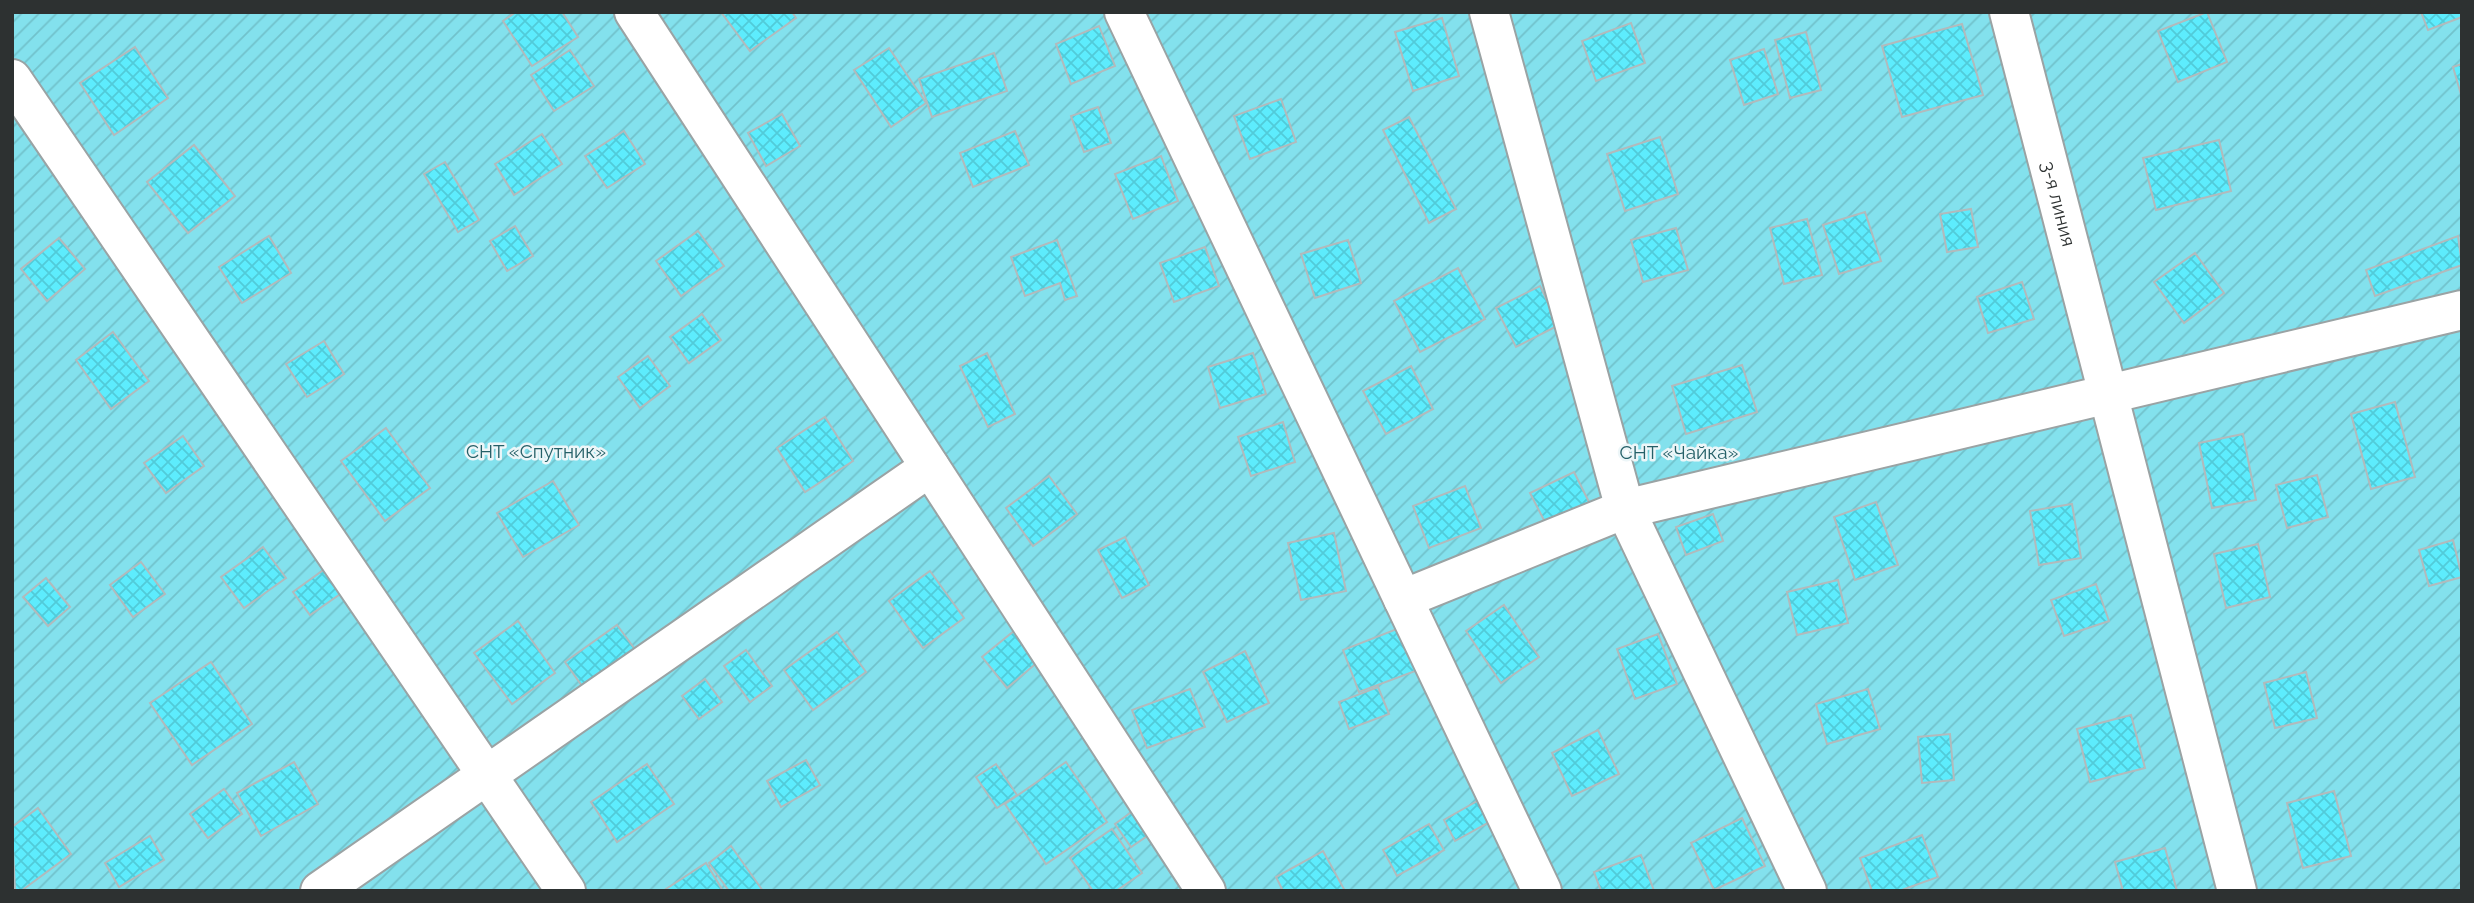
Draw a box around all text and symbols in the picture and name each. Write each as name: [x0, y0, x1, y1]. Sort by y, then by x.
street label: 3-я линия: [2037, 159, 2080, 249]
park label: СНТ «Спутник»: [466, 440, 606, 462]
park label: СНТ «Чайка»: [1620, 441, 1739, 463]

